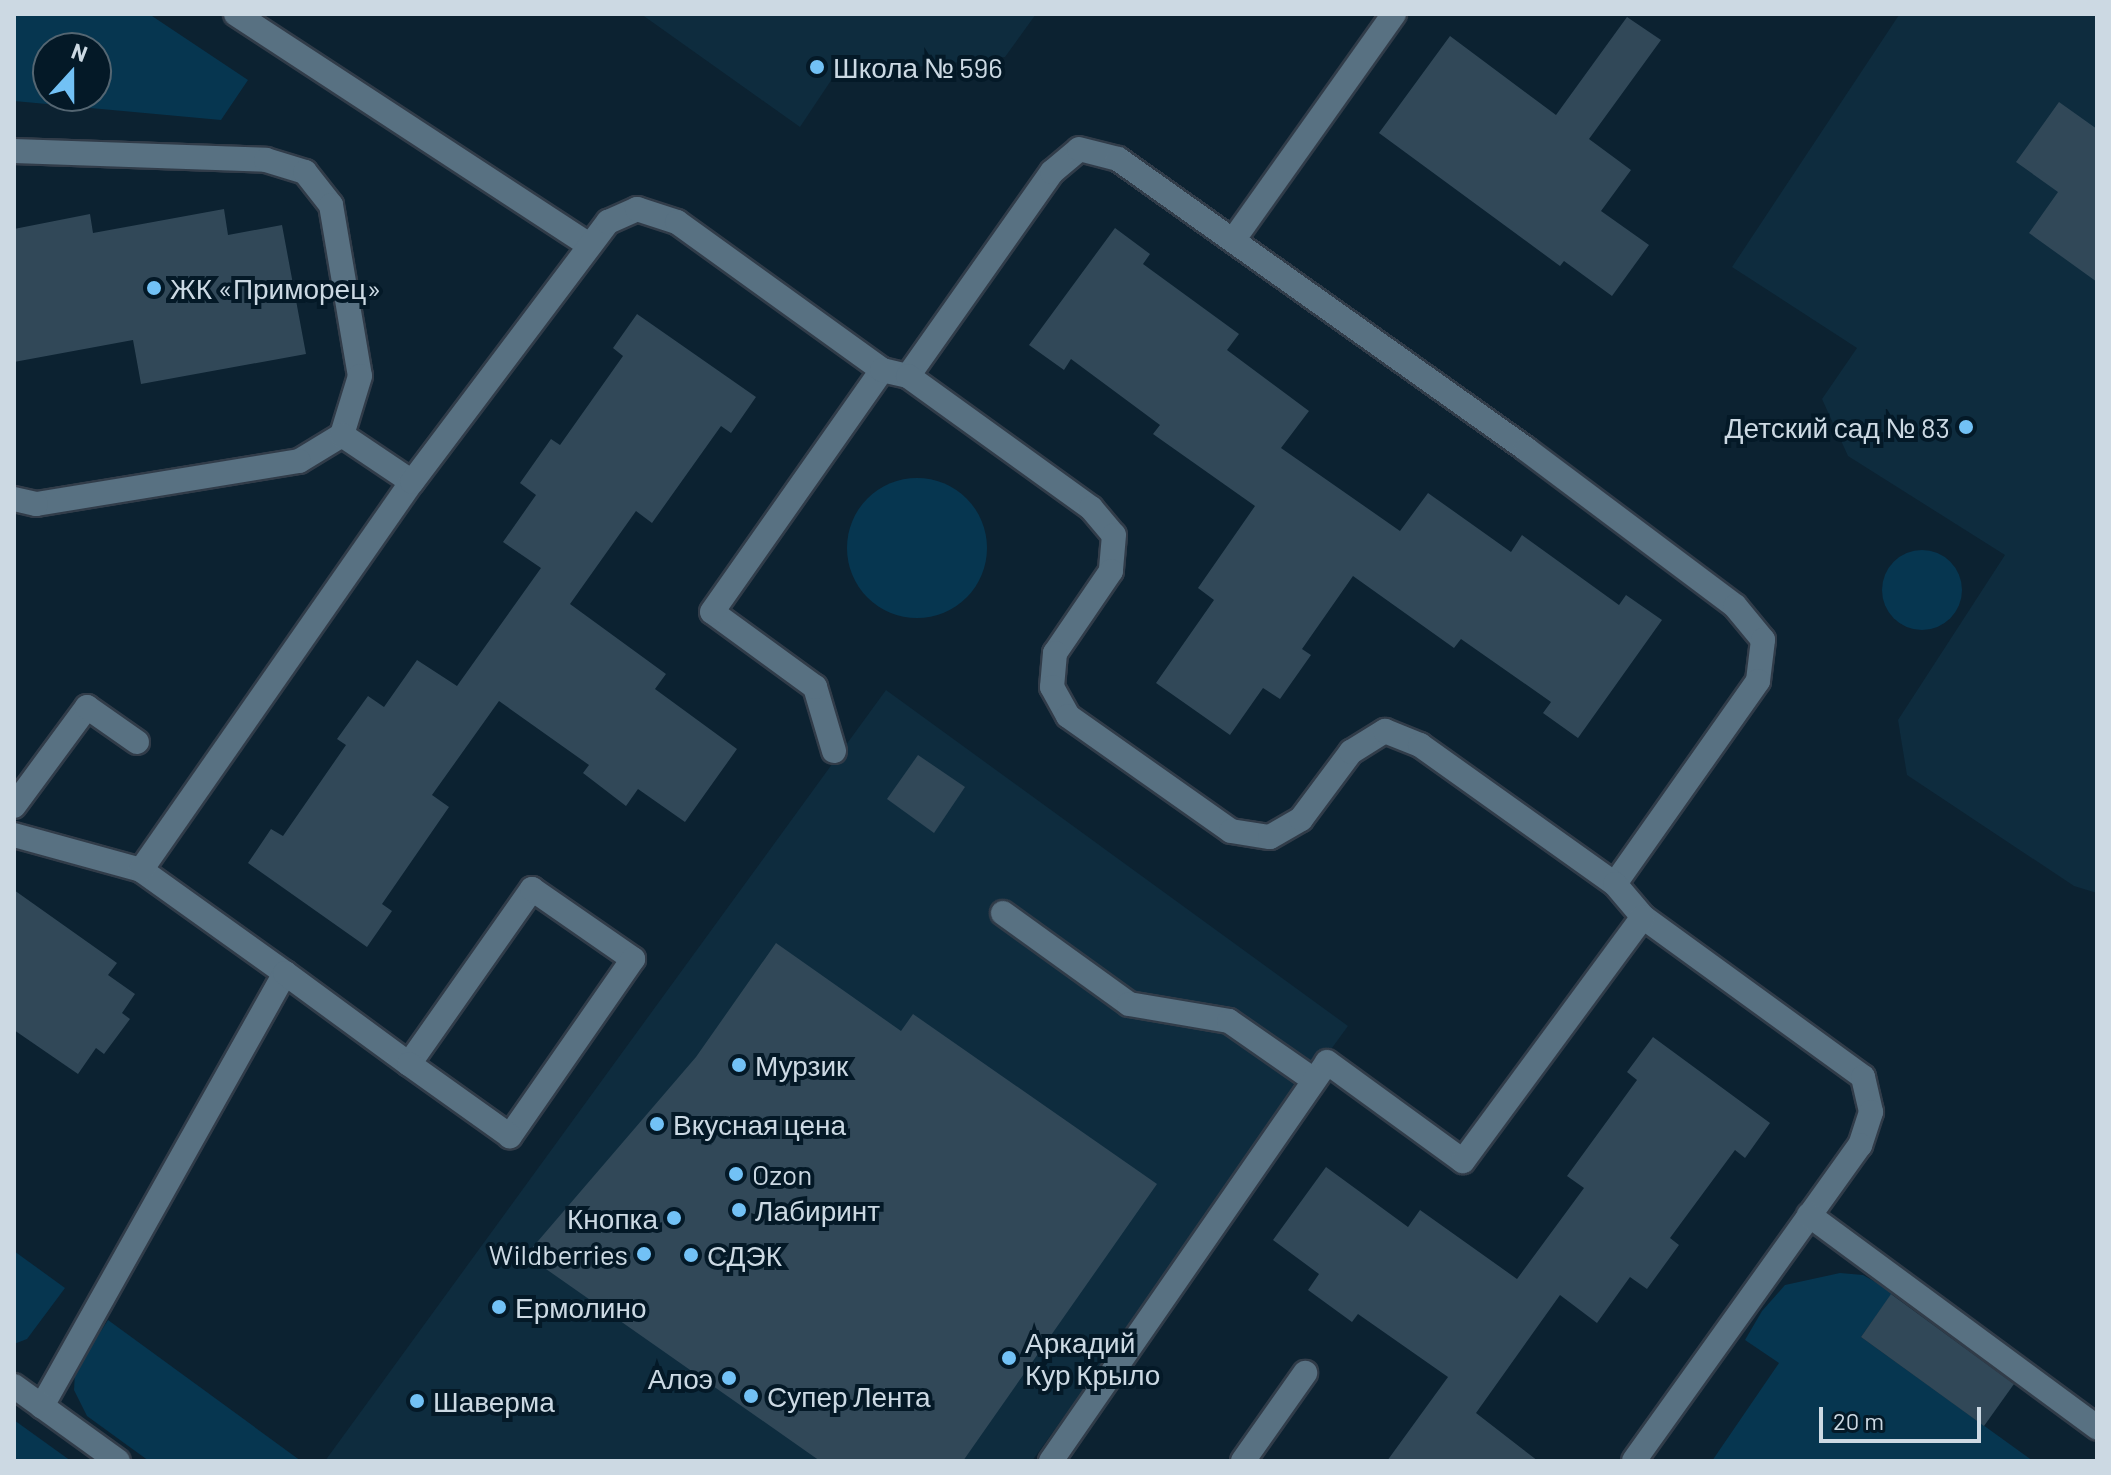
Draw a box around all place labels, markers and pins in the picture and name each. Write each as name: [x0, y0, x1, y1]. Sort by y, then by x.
place label: Школа № 596: [833, 50, 1003, 84]
marker: Школа № 596: [808, 58, 826, 76]
place label: ЖК «Приморец»: [170, 271, 381, 305]
marker: ЖК «Приморец»: [145, 279, 163, 297]
place label: Детский сад № 83: [1725, 410, 1950, 444]
marker: Детский сад № 83: [1957, 418, 1975, 436]
place label: Мурзик: [755, 1048, 848, 1082]
marker: Мурзик: [730, 1056, 748, 1074]
place label: Вкусная цена: [673, 1107, 846, 1141]
marker: Вкусная цена: [648, 1115, 666, 1133]
place label: Ozon: [752, 1157, 812, 1191]
marker: Ozon: [727, 1165, 745, 1183]
place label: Лабиринт: [755, 1193, 880, 1227]
place label: Кнопка: [567, 1201, 658, 1235]
marker: Лабиринт: [730, 1201, 748, 1219]
marker: Кнопка: [665, 1209, 683, 1227]
place label: Wildberries: [489, 1237, 628, 1271]
place label: СДЭК: [707, 1238, 782, 1272]
marker: Wildberries: [635, 1245, 653, 1263]
marker: СДЭК: [682, 1246, 700, 1264]
place label: Ермолино: [515, 1290, 646, 1324]
marker: Ермолино: [490, 1298, 508, 1316]
place label: Аркадий Кур Крыло: [1025, 1325, 1160, 1391]
marker: Аркадий Кур Крыло: [1000, 1349, 1018, 1367]
place label: Алоэ: [648, 1361, 713, 1395]
marker: Алоэ: [720, 1369, 738, 1387]
place label: Супер Лента: [767, 1379, 931, 1413]
place label: Шаверма: [433, 1384, 555, 1418]
marker: Супер Лента: [742, 1387, 760, 1405]
marker: Шаверма: [408, 1392, 426, 1410]

